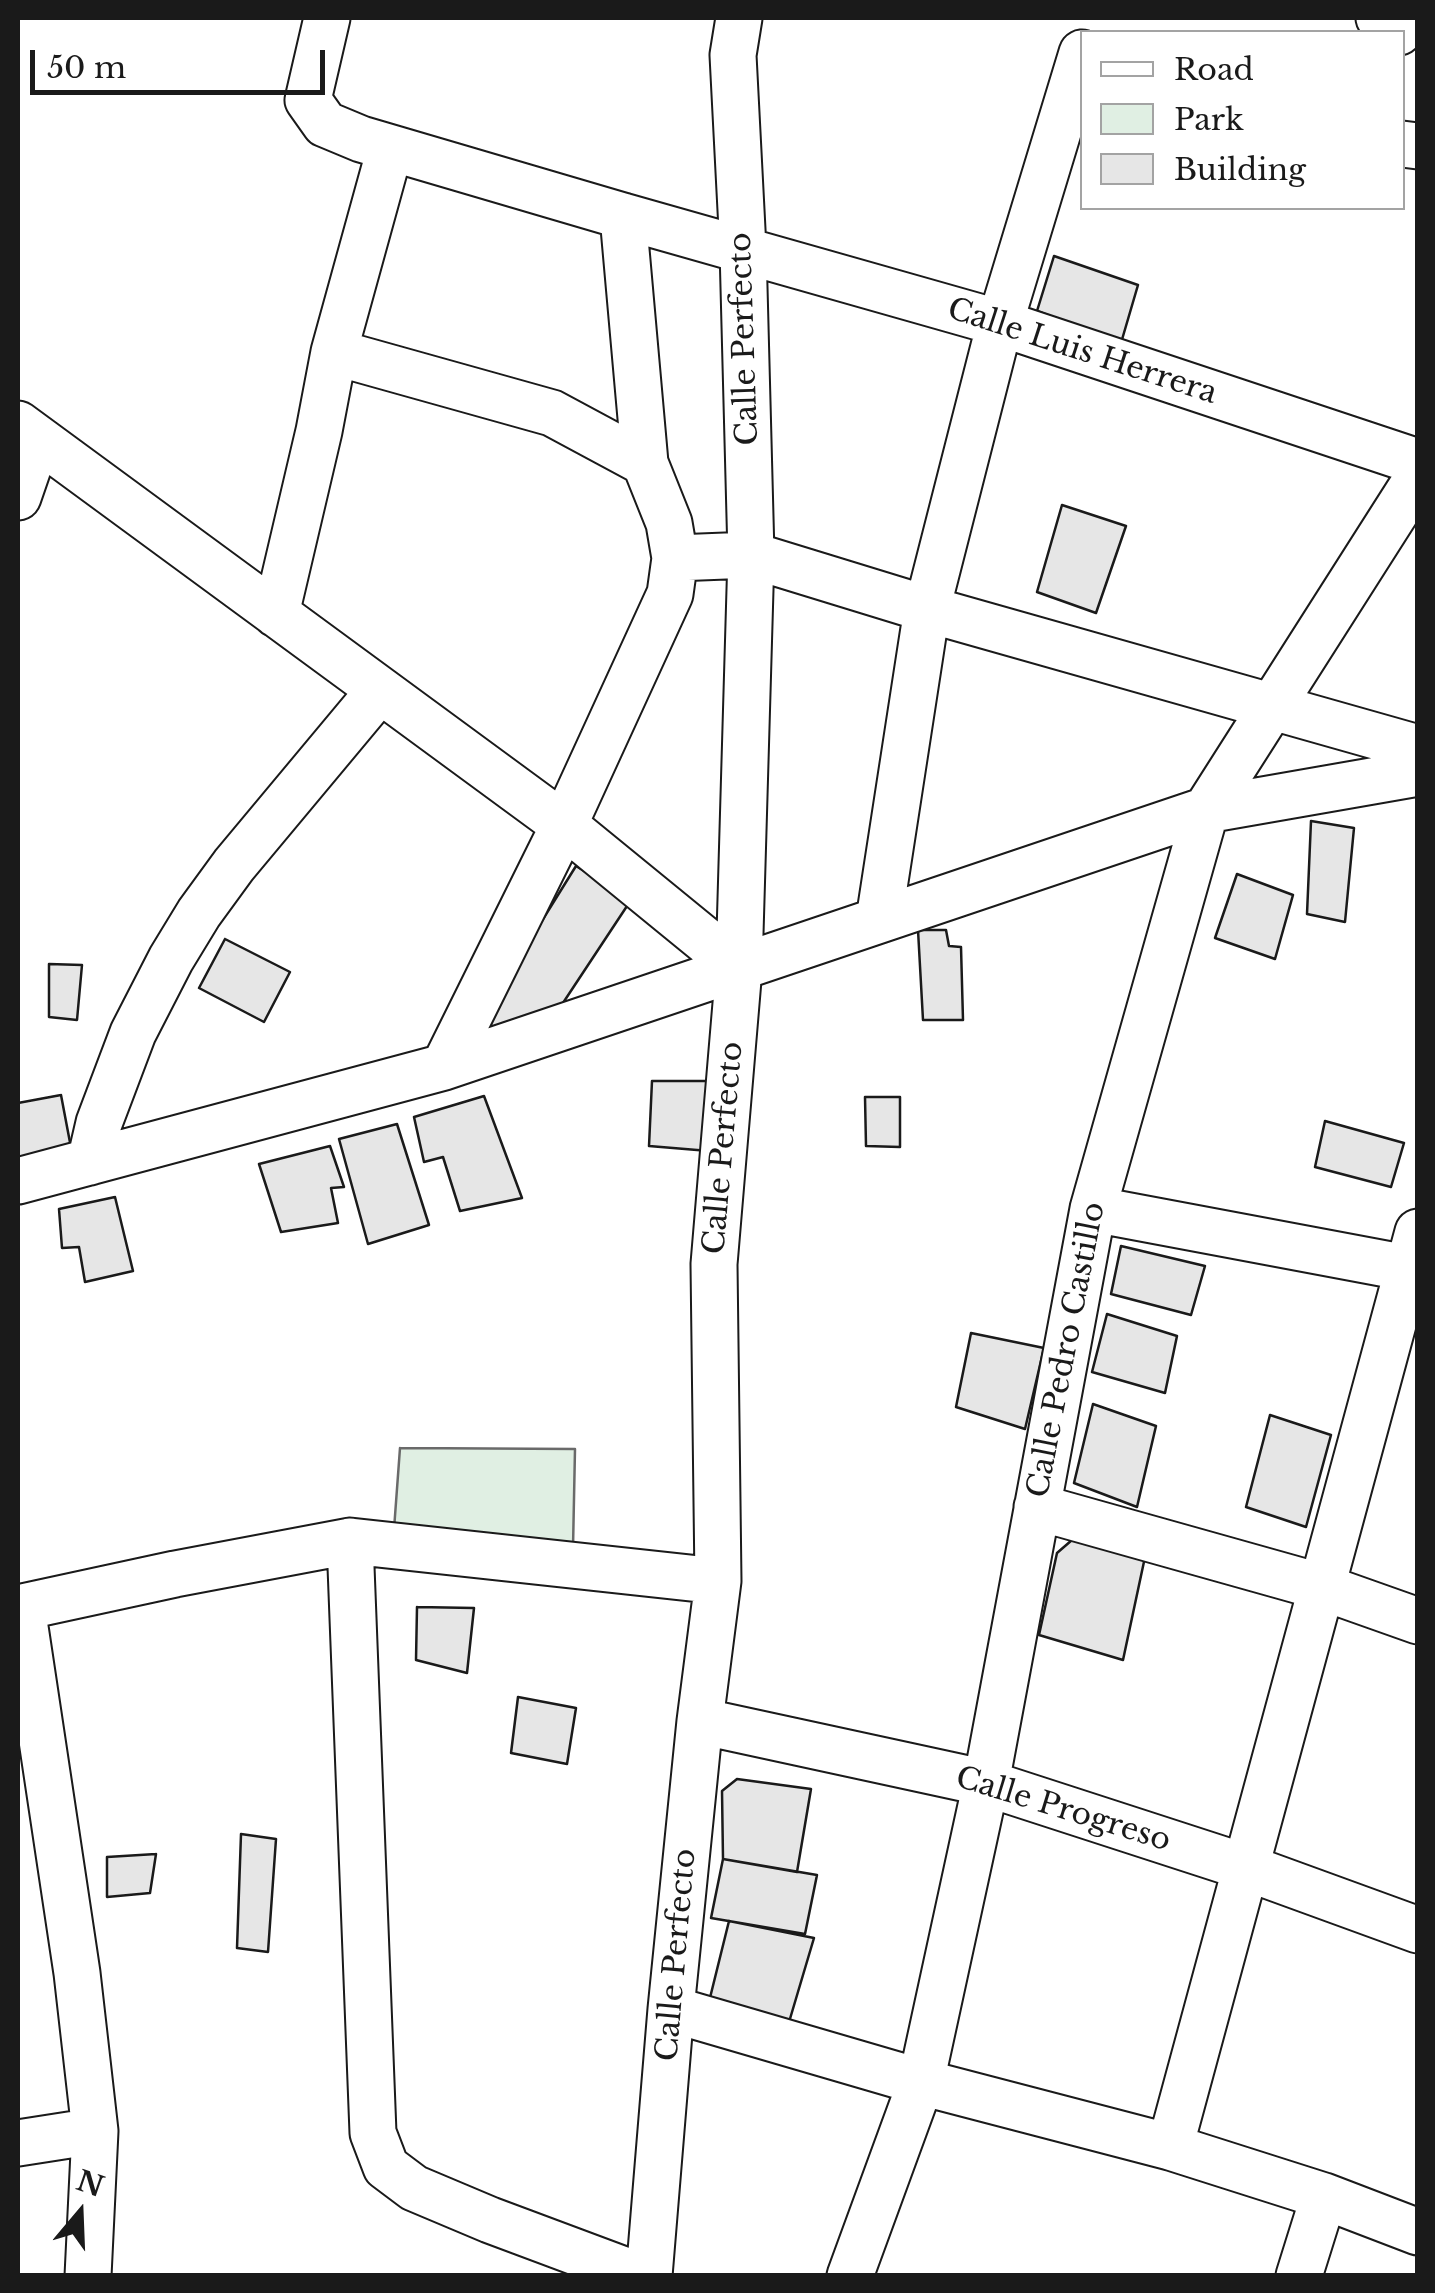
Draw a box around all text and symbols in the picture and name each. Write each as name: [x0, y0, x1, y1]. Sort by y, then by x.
scale bar: [35, 30, 330, 92]
legend: [1080, 30, 1405, 210]
text: 50 m: [47, 49, 126, 86]
text: Road: [1174, 51, 1254, 88]
text: Park: [1174, 101, 1244, 138]
text: Building: [1174, 151, 1306, 188]
street label: Calle Perfecto: [723, 232, 767, 446]
street label: Calle Luis Herrera: [943, 291, 1221, 413]
street label: Calle Perfecto: [697, 1040, 751, 1256]
street label: Calle Pedro Castillo: [1021, 1199, 1113, 1501]
street label: Calle Progreso: [951, 1760, 1175, 1860]
street label: Calle Perfecto: [650, 1847, 704, 2063]
north arrow: [30, 2163, 130, 2263]
text: N: [72, 2163, 108, 2205]

